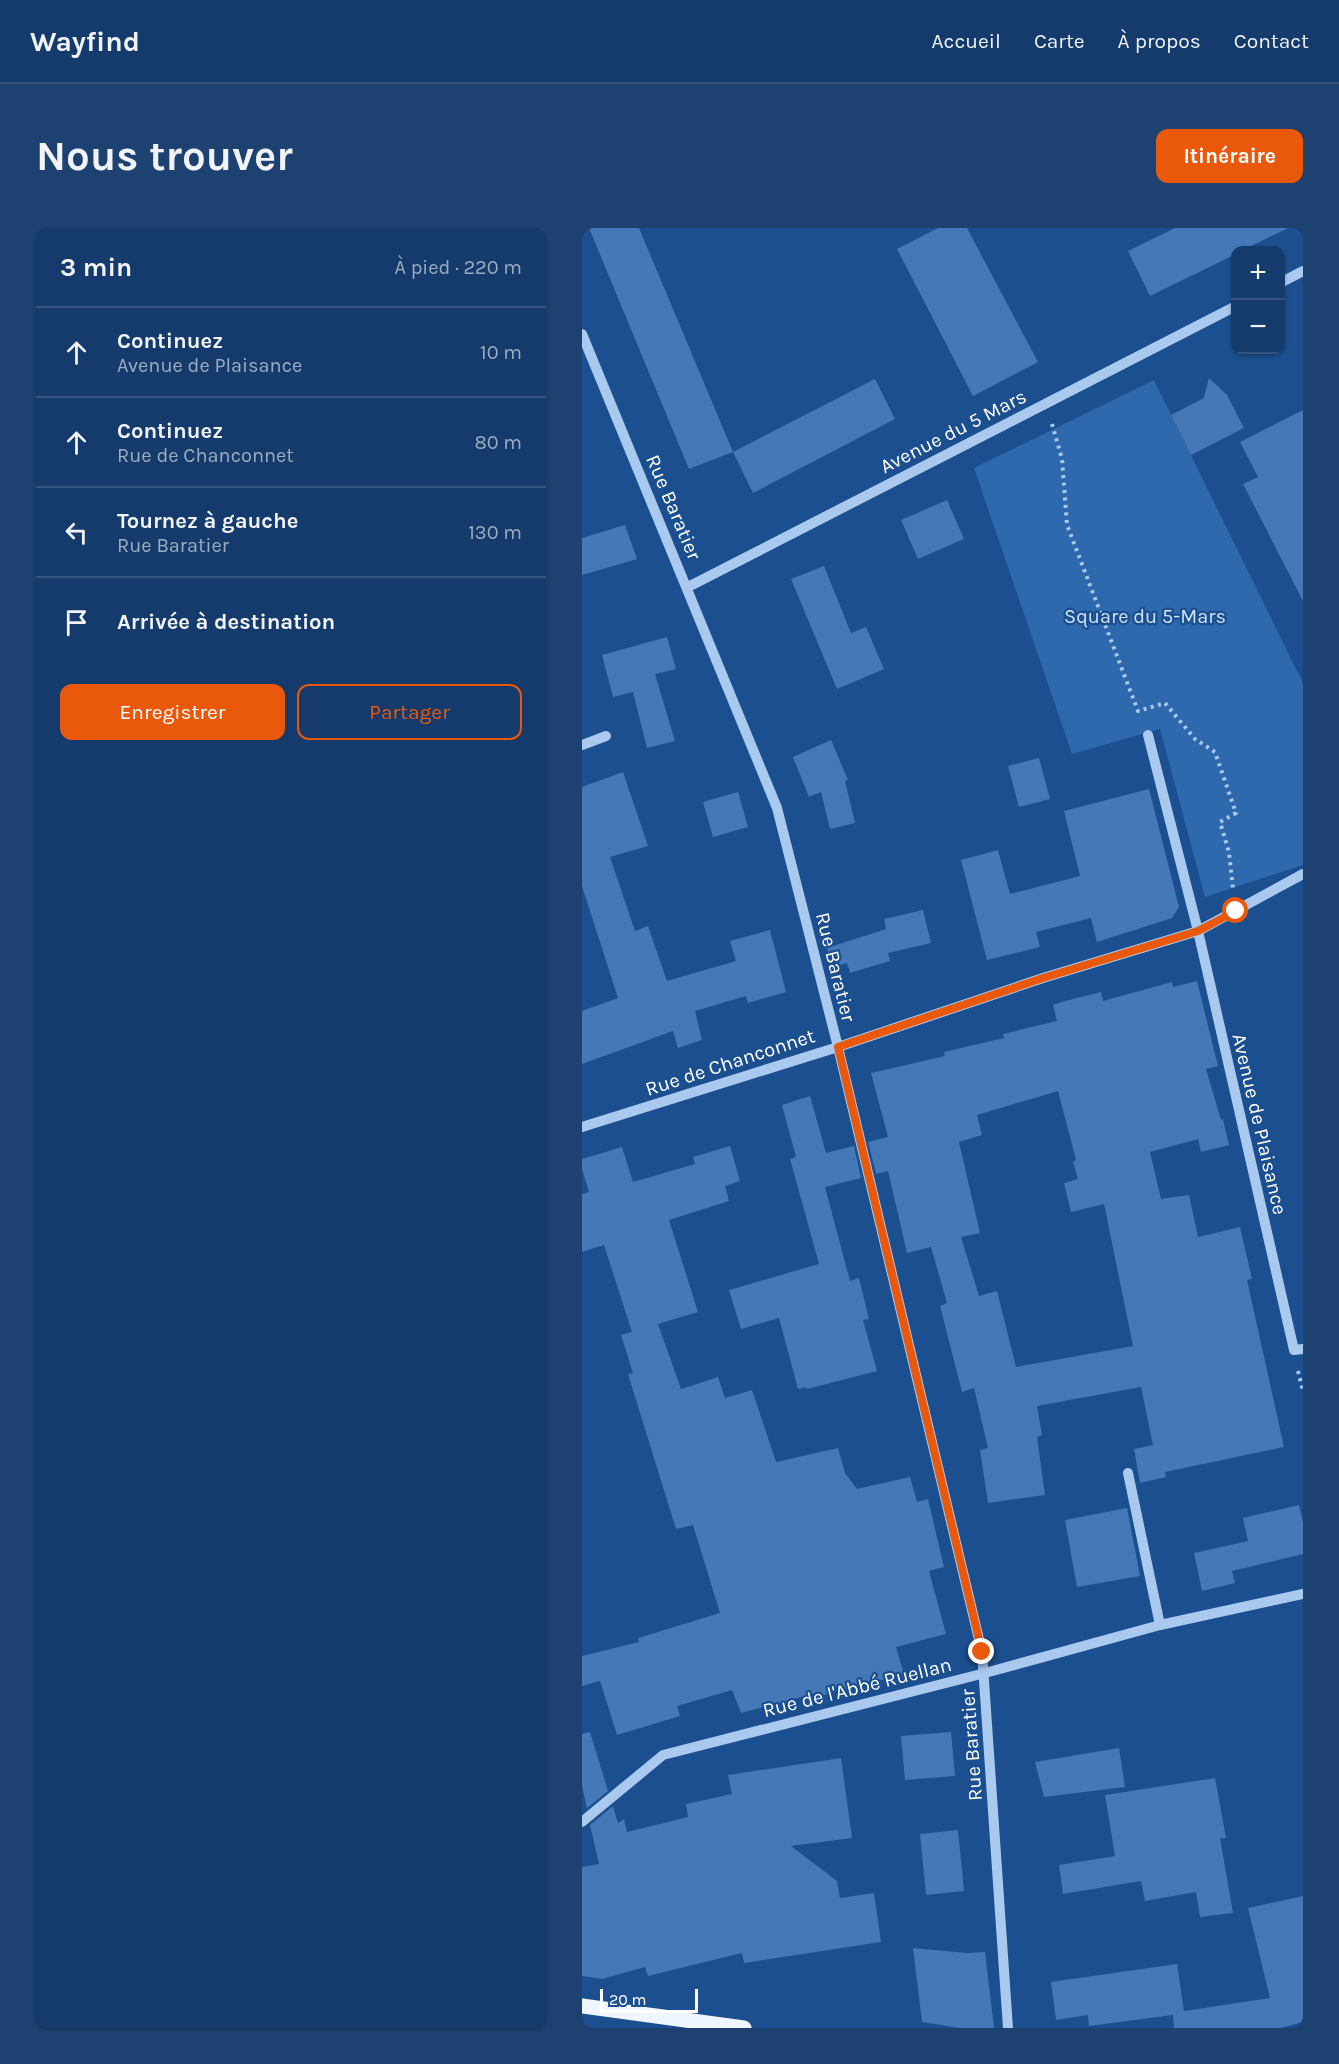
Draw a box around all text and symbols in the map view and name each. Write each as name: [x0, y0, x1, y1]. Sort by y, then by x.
text: Wayfind: [30, 25, 140, 58]
text: Accueil: [932, 29, 1001, 53]
text: Carte: [1034, 29, 1085, 53]
text: À propos: [1118, 29, 1201, 53]
text: Contact: [1234, 29, 1309, 53]
button: Itinéraire: [1156, 129, 1303, 183]
text: Nous trouver: [36, 131, 293, 181]
map controls: [1231, 246, 1285, 354]
button: +: [1231, 246, 1285, 300]
text: 3 min: [60, 252, 132, 283]
text: À pied · 220 m: [394, 256, 522, 279]
button: −: [1231, 300, 1285, 354]
text: Continuez: [117, 328, 223, 354]
icon: ahead: [60, 336, 93, 369]
text: 10 m: [480, 341, 522, 364]
text: Avenue de Plaisance: [117, 354, 302, 377]
street label: Avenue du 5 Mars: [876, 385, 1030, 478]
text: Continuez: [117, 418, 223, 444]
icon: ahead: [60, 426, 93, 459]
text: 80 m: [474, 431, 522, 454]
text: Rue de Chanconnet: [117, 444, 294, 467]
street label: Rue Baratier: [641, 451, 706, 564]
text: Tournez à gauche: [117, 508, 298, 534]
icon: left: [60, 516, 93, 549]
text: 130 m: [468, 521, 522, 544]
text: Rue Baratier: [117, 534, 229, 557]
park label: Square du 5-Mars: [1064, 605, 1226, 628]
icon: arrive: [60, 606, 93, 639]
text: Arrivée à destination: [117, 609, 335, 635]
button: Enregistrer: [60, 684, 285, 740]
button: Partager: [297, 684, 522, 740]
route start: [1222, 897, 1248, 923]
street label: Rue Baratier: [811, 910, 860, 1025]
street label: Rue de Chanconnet: [643, 1024, 818, 1101]
street label: Avenue de Plaisance: [1227, 1031, 1292, 1217]
route end: [968, 1638, 994, 1664]
street label: Rue de l'Abbé Ruellan: [760, 1653, 954, 1722]
street label: Rue Baratier: [956, 1688, 987, 1802]
scale bar: [600, 1986, 698, 2014]
text: 20 m: [609, 1990, 647, 2009]

